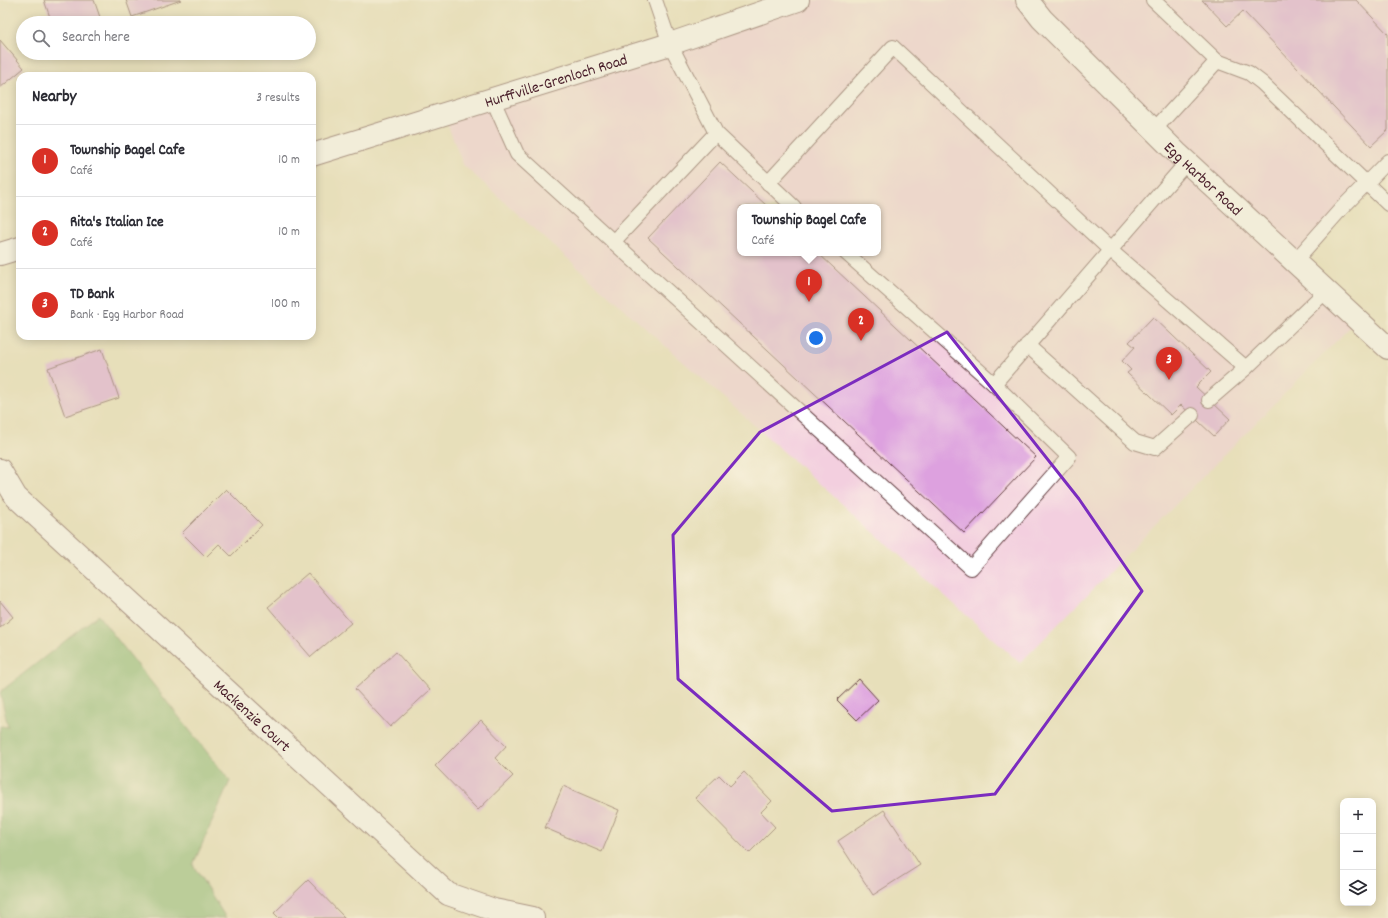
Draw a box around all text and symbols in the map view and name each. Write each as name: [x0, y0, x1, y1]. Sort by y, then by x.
search box: [16, 16, 316, 60]
icon: search: [30, 27, 52, 49]
text: Search here: [62, 27, 130, 49]
street label: Hurffville-Grenloch Road: [482, 49, 631, 115]
text: Nearby: [32, 86, 76, 110]
text: 3 results: [256, 89, 300, 108]
street label: Egg Harbor Road: [1158, 137, 1247, 222]
text: Township Bagel Cafe: [70, 140, 185, 162]
text: 1: [44, 151, 46, 170]
text: 10 m: [278, 151, 300, 170]
text: Café: [70, 162, 93, 181]
popup: [737, 204, 881, 256]
text: Township Bagel Cafe: [752, 210, 866, 232]
text: Rita's Italian Ice: [70, 212, 164, 234]
text: 2: [42, 223, 48, 242]
text: 10 m: [278, 223, 300, 242]
text: Café: [752, 232, 774, 251]
text: Café: [70, 234, 93, 253]
pin: 1: [796, 269, 822, 302]
text: TD Bank: [70, 284, 114, 306]
text: 3: [42, 295, 48, 314]
text: 100 m: [271, 295, 300, 314]
text: Bank · Egg Harbor Road: [70, 306, 184, 325]
pin: 2: [848, 308, 874, 341]
your location: [806, 328, 826, 348]
pin: 3: [1156, 347, 1182, 380]
street label: Mackenzie Court: [207, 675, 295, 758]
map controls: [1340, 798, 1376, 906]
button: +: [1340, 798, 1376, 834]
button: −: [1340, 834, 1376, 870]
button: layers: [1340, 870, 1376, 906]

